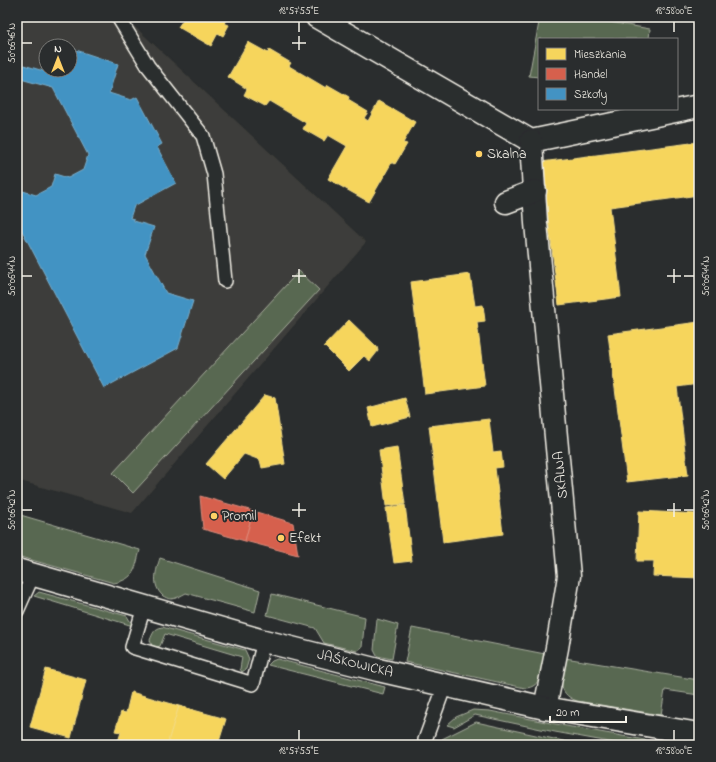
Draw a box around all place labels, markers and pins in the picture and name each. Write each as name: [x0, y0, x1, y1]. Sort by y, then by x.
place label: Skalna: [487, 144, 527, 165]
marker: Skalna: [474, 149, 484, 159]
place label: Promil: [222, 506, 257, 527]
marker: Promil: [209, 511, 219, 521]
place label: Efekt: [289, 528, 321, 549]
marker: Efekt: [276, 533, 286, 543]

